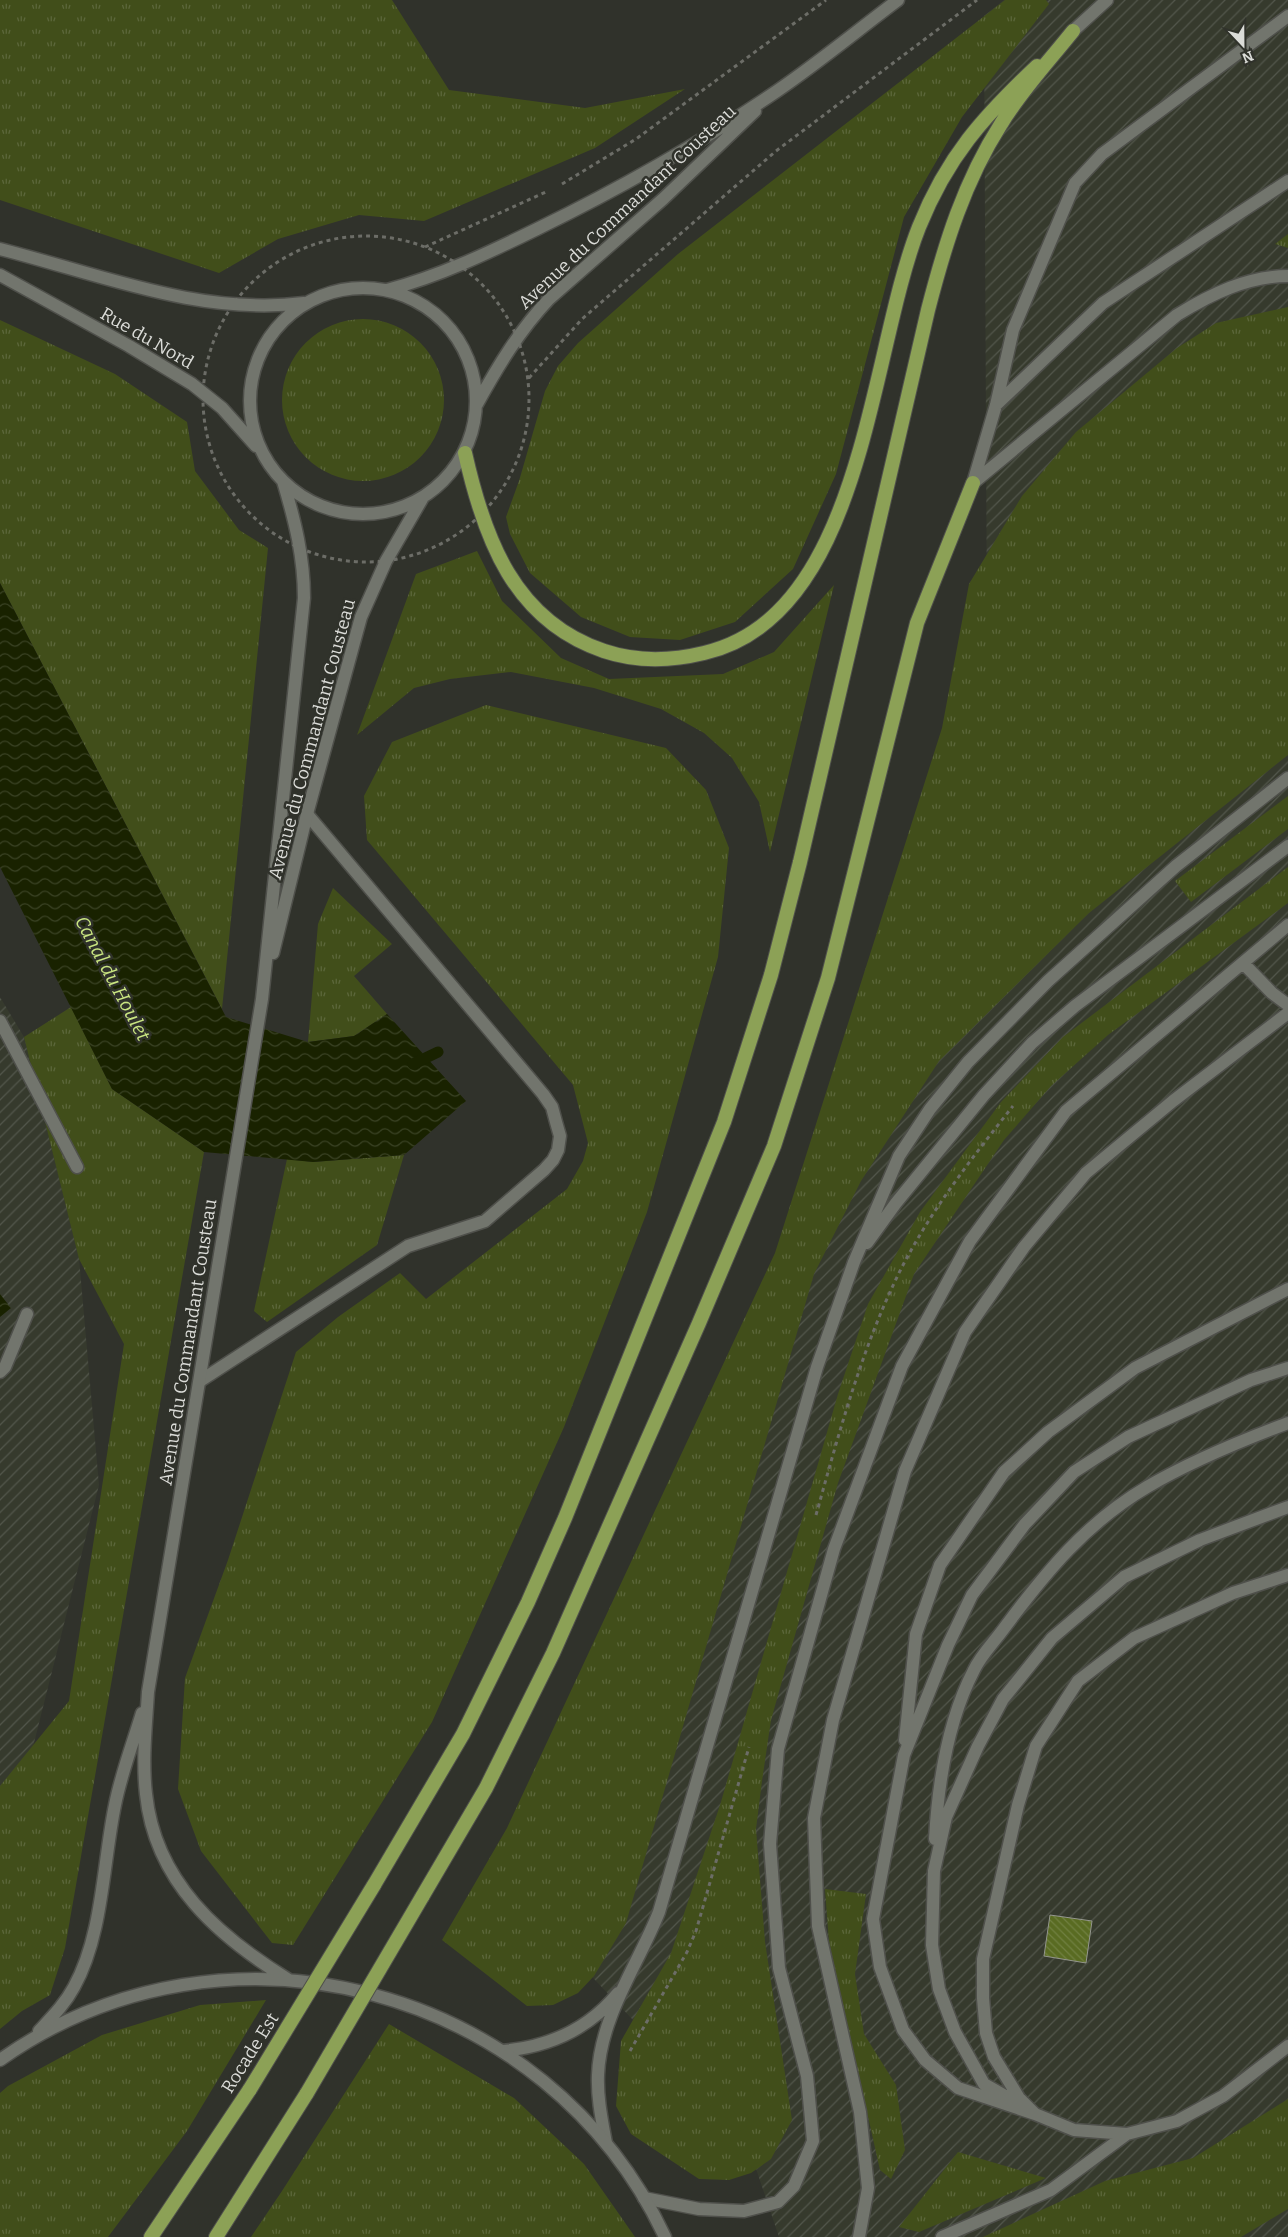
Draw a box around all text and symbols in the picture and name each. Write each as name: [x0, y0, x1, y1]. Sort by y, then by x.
north arrow: [1218, 20, 1268, 70]
text: N: [1239, 47, 1256, 67]
street label: Avenue du Commandant Cousteau: [514, 100, 740, 314]
street label: Rue du Nord: [96, 302, 198, 374]
street label: Avenue du Commandant Cousteau: [264, 596, 360, 882]
water label: Canal du Houlet: [70, 912, 155, 1045]
street label: Avenue du Commandant Cousteau: [154, 1197, 222, 1487]
street label: Rocade Est: [217, 2008, 284, 2097]

